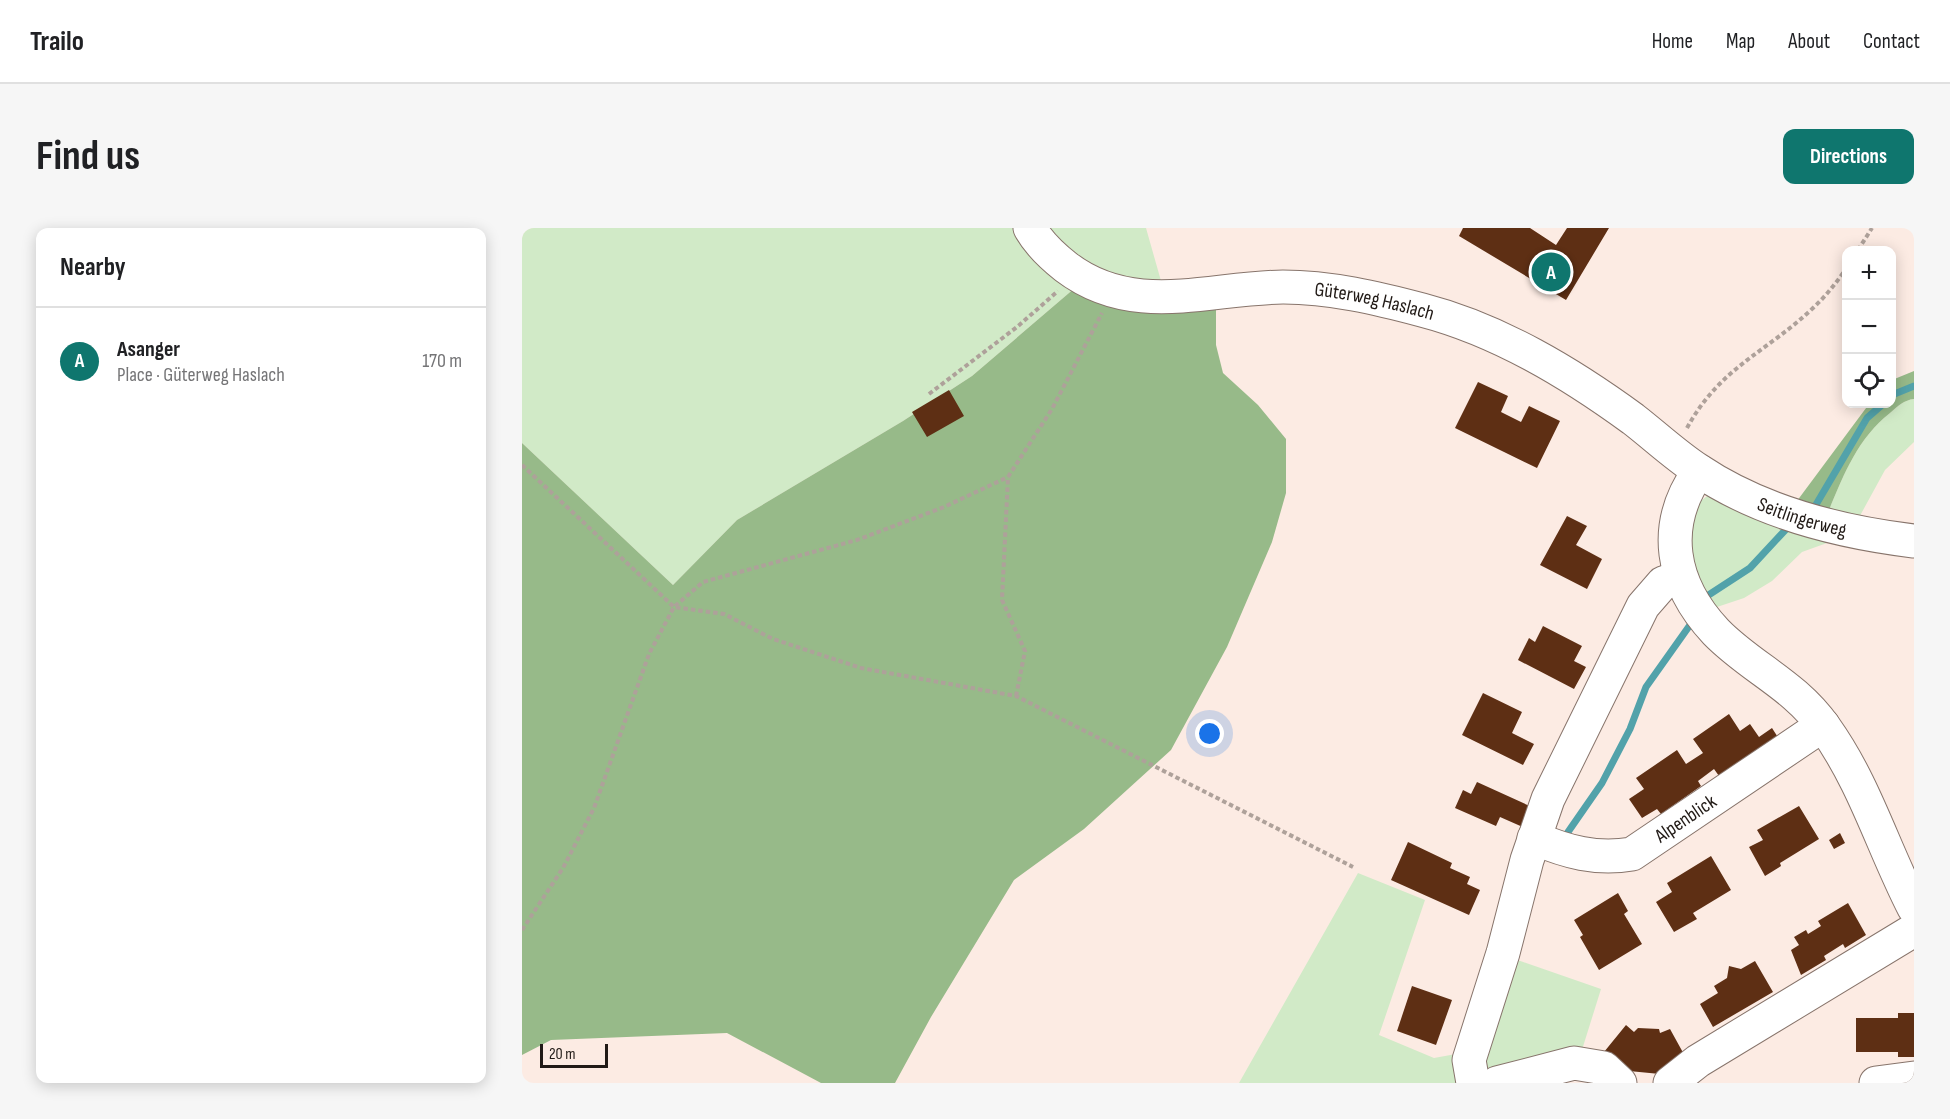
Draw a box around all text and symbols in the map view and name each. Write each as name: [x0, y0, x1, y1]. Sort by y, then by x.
text: Trailo: [30, 25, 84, 58]
text: Home: [1652, 29, 1693, 54]
text: Map: [1726, 29, 1755, 54]
text: About: [1788, 29, 1830, 54]
text: Contact: [1863, 29, 1920, 54]
button: Directions: [1783, 129, 1914, 184]
text: Find us: [36, 131, 140, 182]
map controls: [1842, 246, 1896, 408]
button: +: [1842, 246, 1896, 300]
pin: A: [1532, 250, 1570, 294]
text: Nearby: [60, 252, 126, 283]
street label: Güterweg Haslach: [1313, 278, 1437, 326]
button: −: [1842, 300, 1896, 354]
text: Asanger: [117, 336, 180, 363]
text: A: [75, 349, 84, 373]
text: 170 m: [422, 349, 462, 373]
button: locate: [1842, 354, 1896, 408]
text: Place · Güterweg Haslach: [117, 363, 285, 387]
street label: Seitlingerweg: [1754, 492, 1849, 543]
your location: [1195, 719, 1224, 748]
street label: Alpenblick: [1650, 789, 1721, 849]
scale bar: [540, 1041, 608, 1068]
text: 20 m: [549, 1045, 576, 1064]

